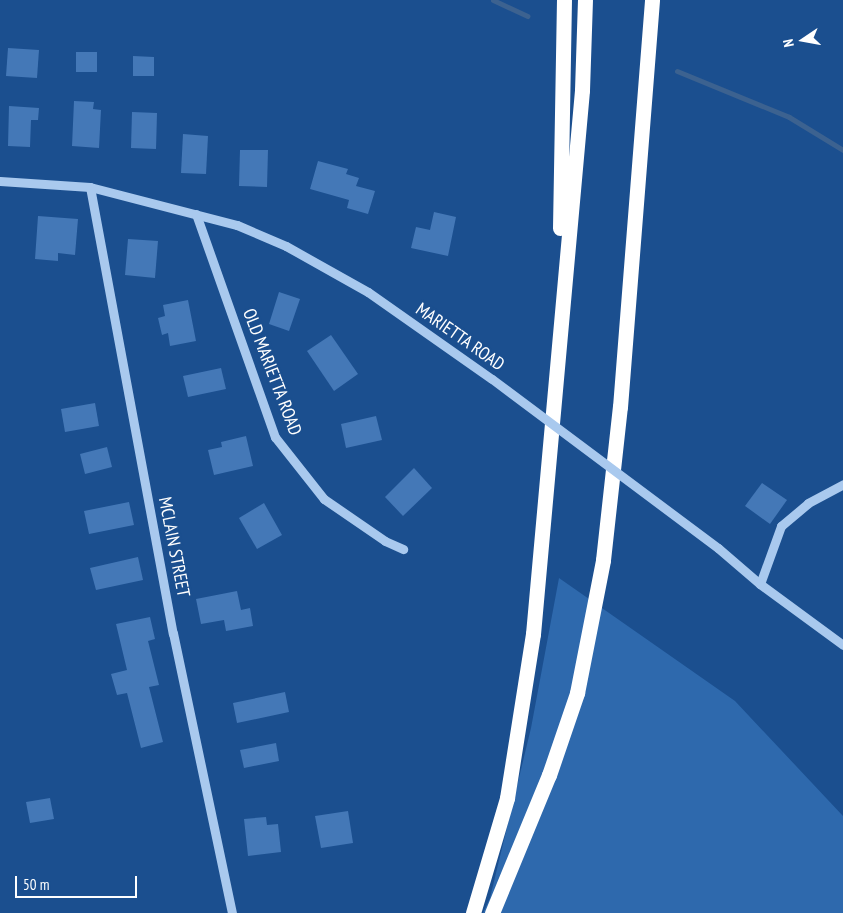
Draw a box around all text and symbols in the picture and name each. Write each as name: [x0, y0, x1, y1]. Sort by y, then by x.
north arrow: [778, 15, 828, 65]
text: N: [779, 38, 798, 49]
street label: MARIETTA ROAD: [411, 298, 509, 376]
street label: OLD MARIETTA ROAD: [238, 305, 306, 439]
street label: MCLAIN STREET: [154, 495, 194, 599]
scale bar: [18, 866, 140, 898]
text: 50 m: [23, 875, 49, 894]

